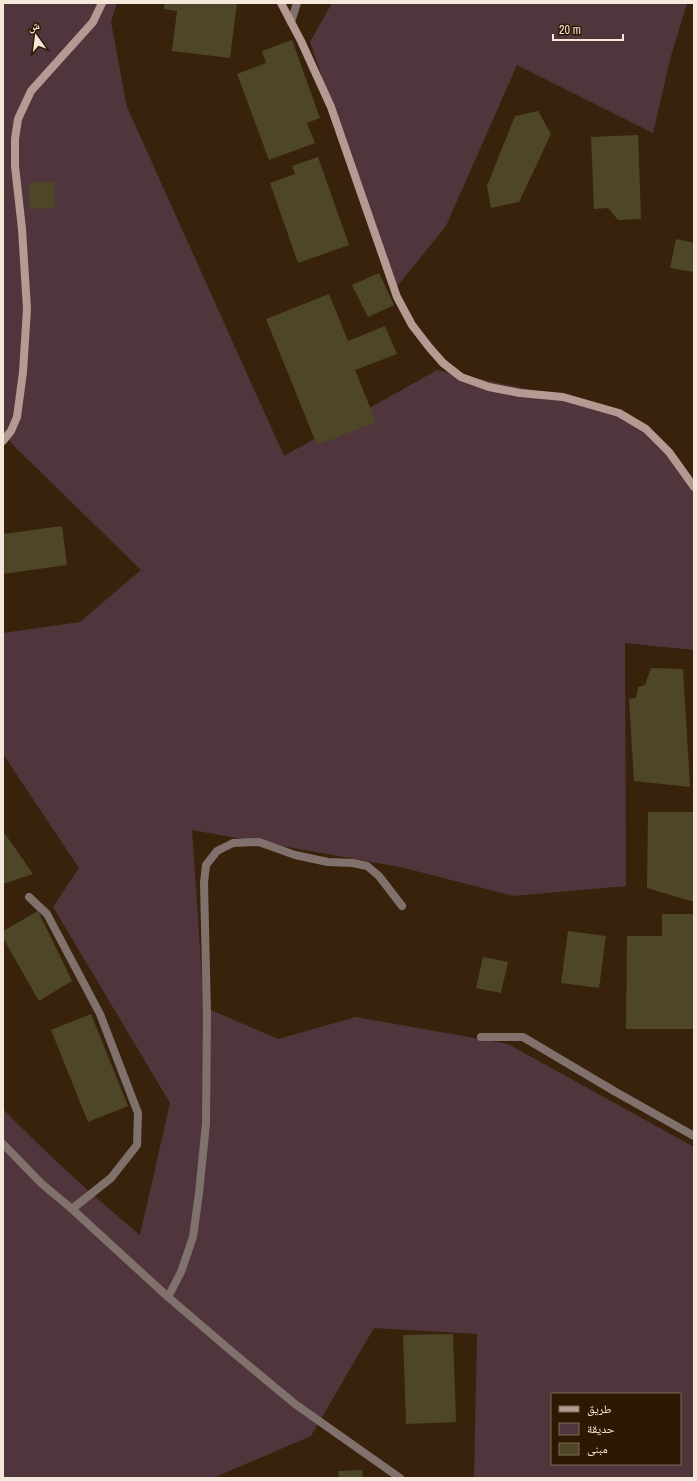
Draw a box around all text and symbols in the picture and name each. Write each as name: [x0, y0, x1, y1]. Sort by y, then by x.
north arrow: [16, 16, 56, 56]
scale bar: [553, 16, 623, 42]
text: ش: [26, 18, 41, 35]
text: 20 m: [559, 22, 581, 38]
legend: [551, 1393, 681, 1465]
text: طريق: [587, 1401, 612, 1417]
text: حديقة: [587, 1421, 615, 1437]
text: مبنى: [587, 1441, 608, 1457]

